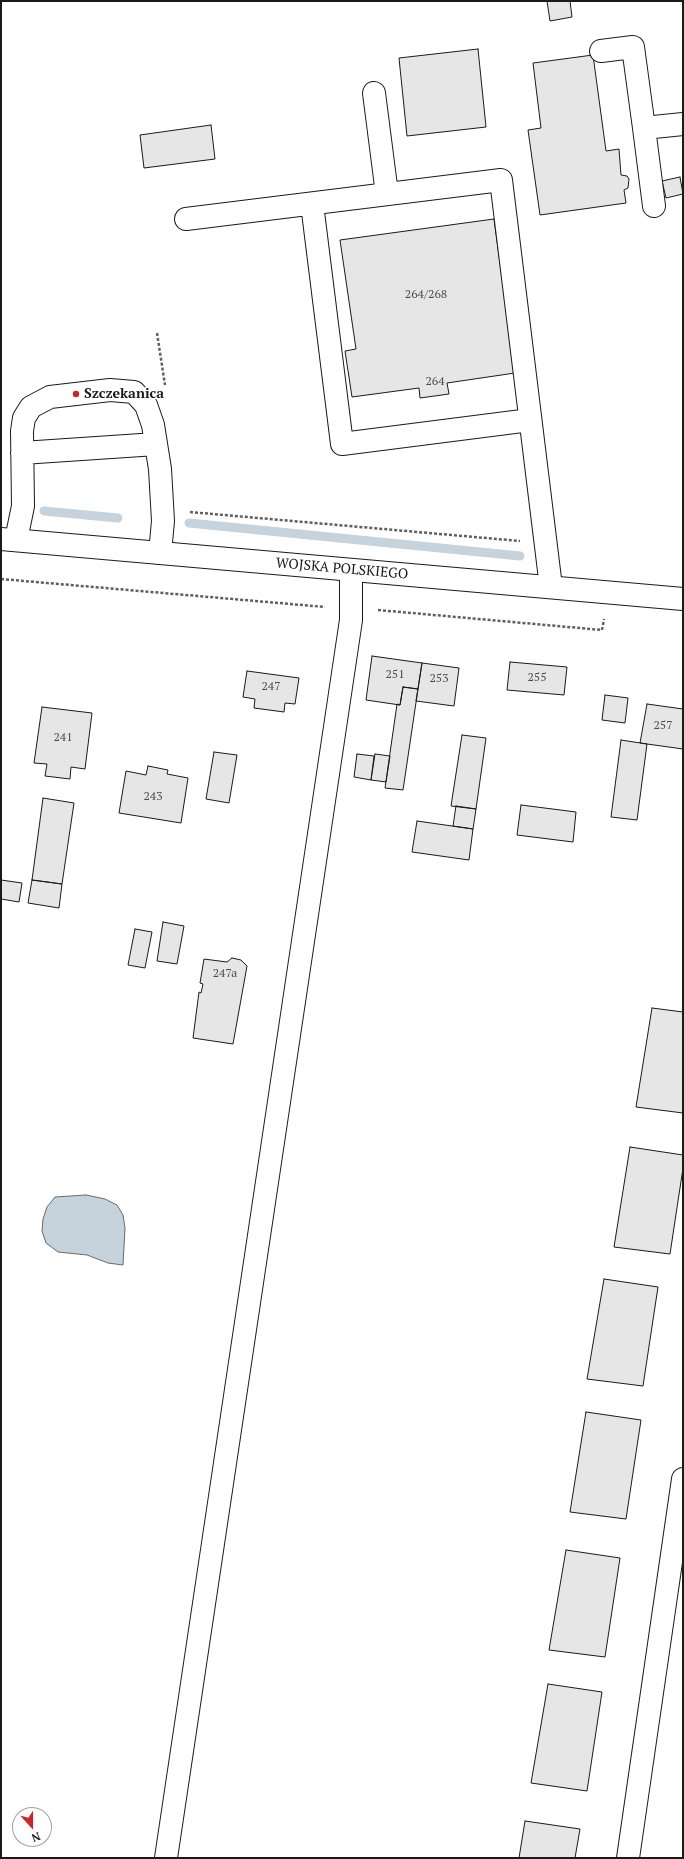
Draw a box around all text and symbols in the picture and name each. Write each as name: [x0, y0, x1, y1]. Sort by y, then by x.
house number: 264/268: [405, 288, 447, 302]
house number: 264: [425, 375, 445, 389]
place label: Szczekanica: [84, 386, 164, 402]
marker: Szczekanica: [71, 389, 81, 399]
street label: WOJSKA POLSKIEGO: [275, 555, 409, 583]
house number: 251: [385, 668, 405, 682]
house number: 255: [527, 671, 547, 685]
house number: 253: [429, 672, 449, 686]
house number: 247: [261, 680, 281, 694]
house number: 257: [653, 719, 673, 733]
house number: 241: [53, 731, 73, 745]
house number: 243: [143, 790, 163, 804]
house number: 247a: [213, 967, 237, 981]
north arrow: [12, 1807, 52, 1847]
text: N: [30, 1829, 42, 1845]

